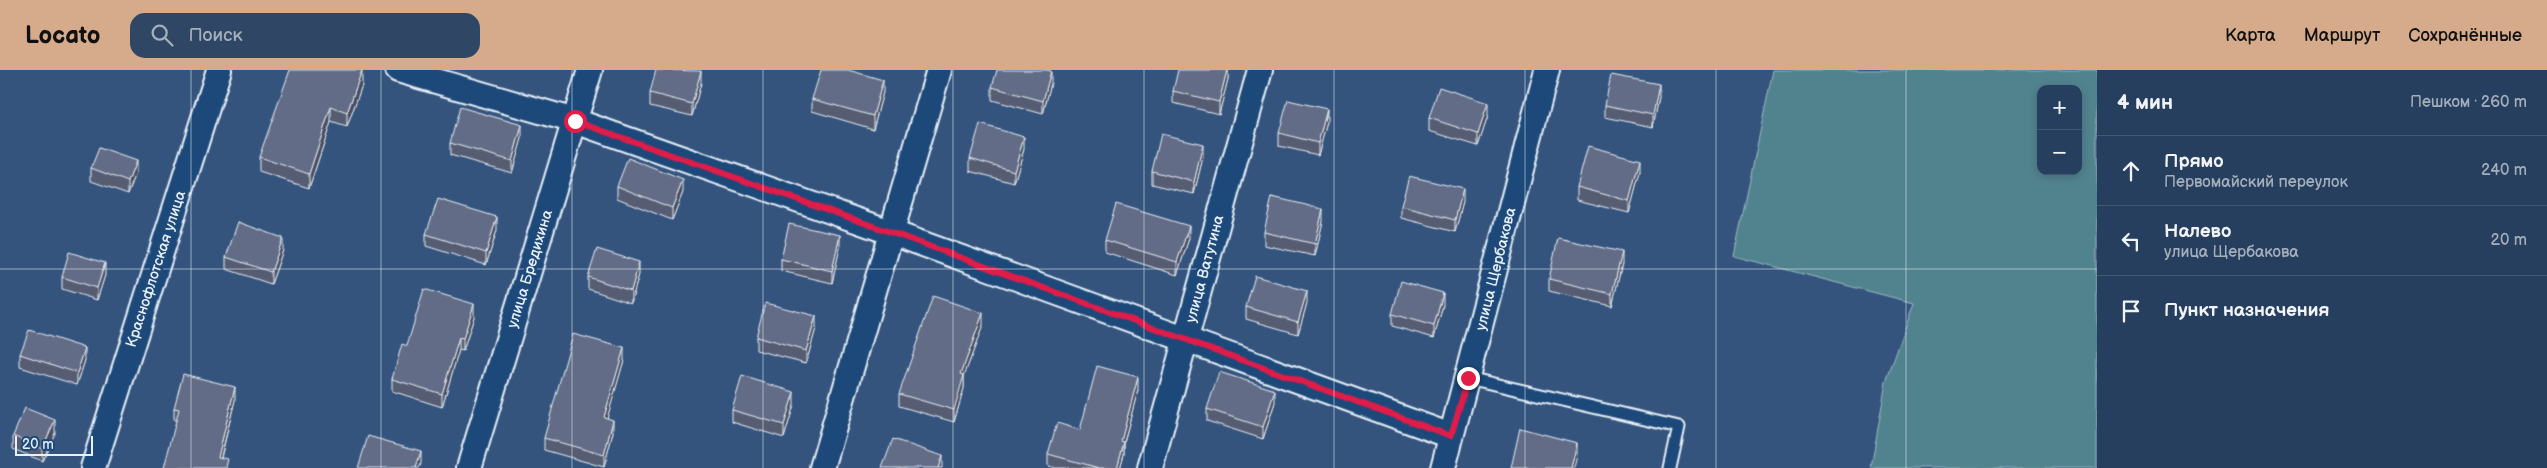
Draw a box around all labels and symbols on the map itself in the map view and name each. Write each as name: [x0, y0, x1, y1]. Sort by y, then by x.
route start: [564, 110, 587, 133]
street label: Краснофлотская улица: [122, 188, 190, 350]
street label: улица Щербакова: [1471, 205, 1521, 333]
street label: улица Бредихина: [503, 207, 557, 330]
street label: улица Ватутина: [1182, 213, 1229, 325]
route end: [1457, 367, 1480, 390]
scale bar: [15, 433, 92, 456]

